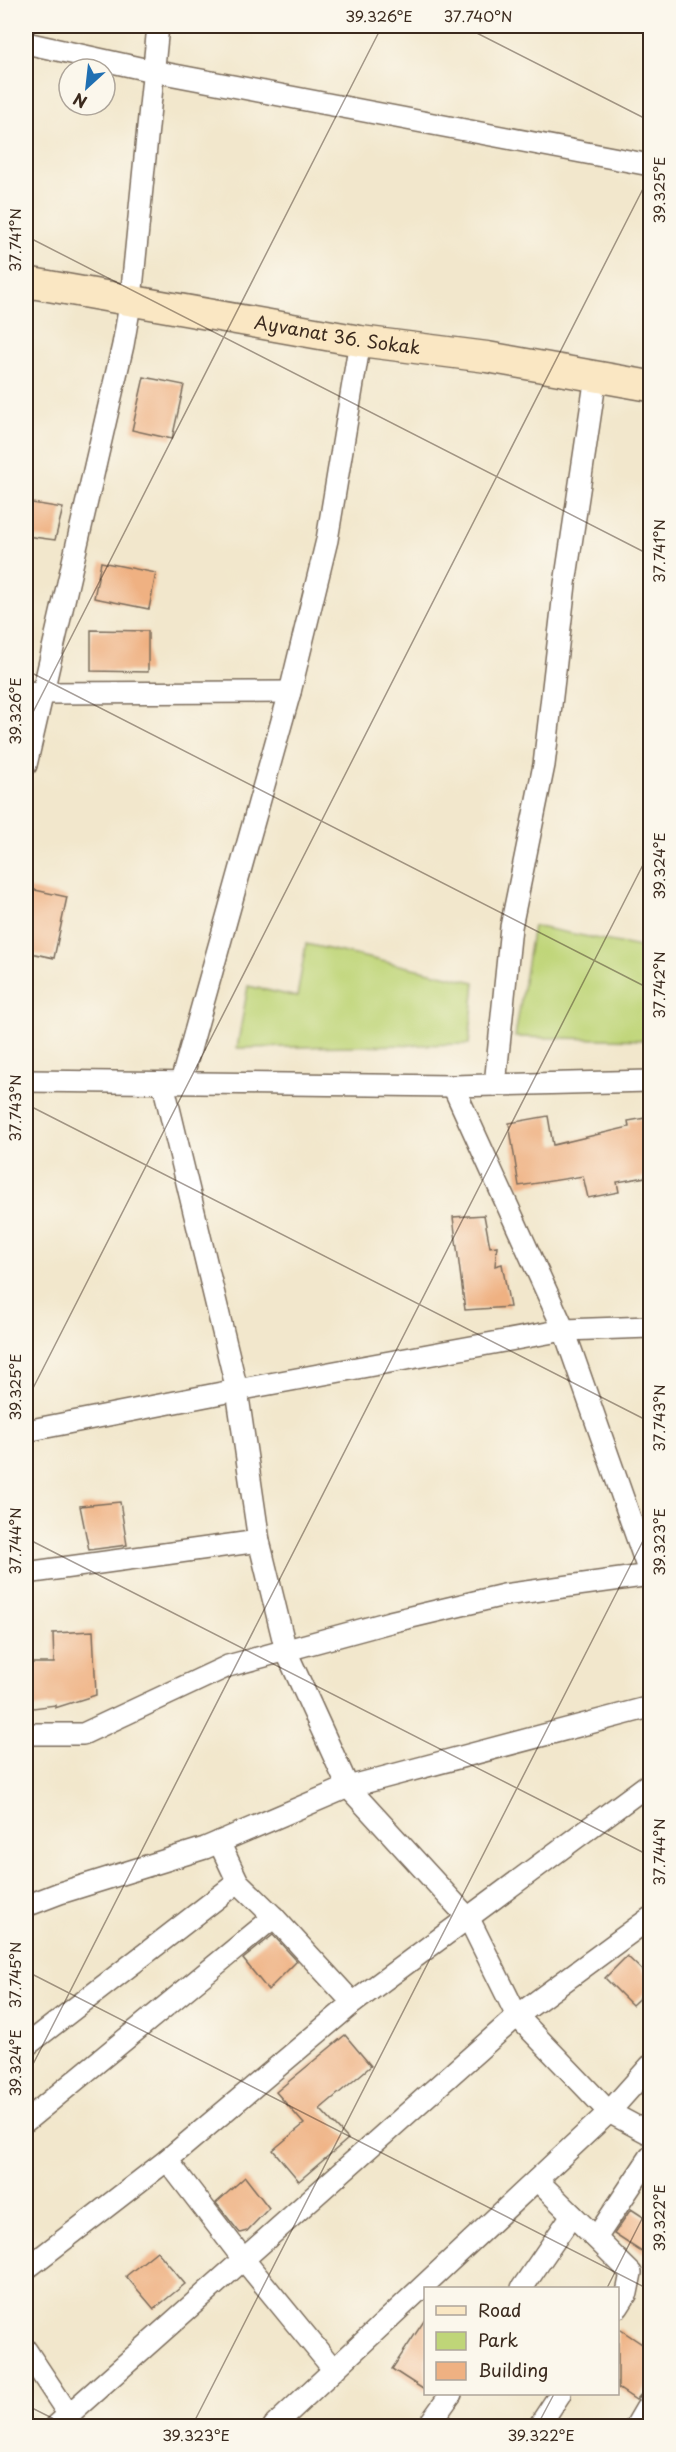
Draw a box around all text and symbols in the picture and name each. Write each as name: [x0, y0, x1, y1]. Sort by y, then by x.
text: 39.326°E: [345, 4, 413, 27]
text: 37.740°N: [444, 4, 512, 27]
north arrow: [57, 57, 117, 117]
text: N: [69, 88, 91, 115]
text: 39.325°E: [647, 157, 670, 223]
text: 37.741°N: [3, 208, 26, 272]
street label: Ayvanat 36. Sokak: [252, 308, 422, 361]
text: 37.741°N: [647, 519, 670, 583]
text: 39.326°E: [3, 677, 26, 745]
text: 39.324°E: [647, 832, 670, 900]
text: 37.742°N: [647, 951, 670, 1019]
text: 37.743°N: [3, 1074, 26, 1142]
text: 39.325°E: [3, 1354, 26, 1420]
text: 37.743°N: [647, 1384, 670, 1452]
text: 37.744°N: [3, 1507, 26, 1575]
text: 39.323°E: [647, 1508, 670, 1576]
text: 37.744°N: [647, 1818, 670, 1886]
text: 37.745°N: [3, 1942, 26, 2008]
text: 39.324°E: [3, 2029, 26, 2097]
text: 39.322°E: [647, 2184, 670, 2252]
legend: [424, 2287, 619, 2395]
text: Road: [478, 2296, 522, 2323]
text: Park: [478, 2326, 518, 2353]
text: Building: [478, 2356, 548, 2383]
text: 39.323°E: [162, 2423, 230, 2446]
text: 39.322°E: [507, 2423, 575, 2446]

